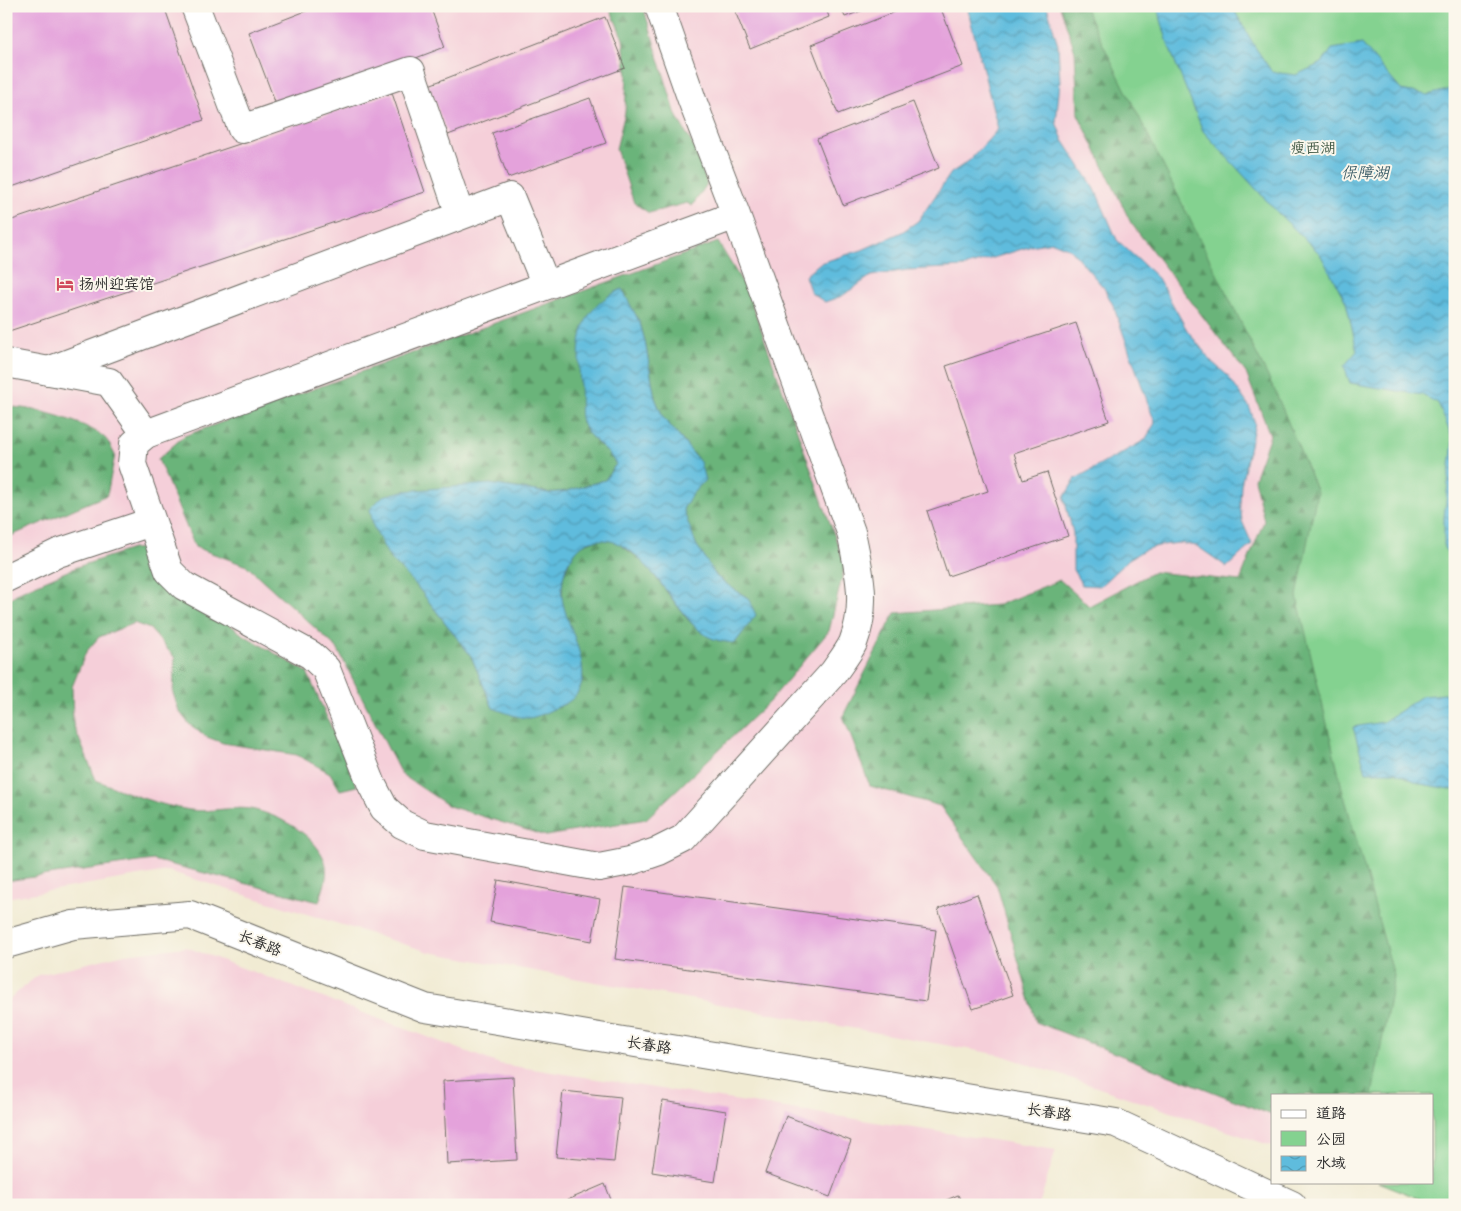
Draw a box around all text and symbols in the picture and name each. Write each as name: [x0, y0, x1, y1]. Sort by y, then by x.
park label: 瘦西湖: [1290, 138, 1336, 158]
water label: 保障湖: [1341, 162, 1391, 183]
hotel icon: 扬州迎宾馆: [55, 274, 75, 294]
place label: 扬州迎宾馆: [79, 274, 154, 294]
street label: 长春路: [235, 925, 285, 961]
street label: 长春路: [625, 1032, 673, 1058]
legend: [1271, 1094, 1434, 1184]
street label: 长春路: [1025, 1099, 1073, 1125]
text: 道路: [1316, 1103, 1346, 1123]
text: 公园: [1316, 1129, 1346, 1149]
text: 水域: [1316, 1153, 1346, 1173]

